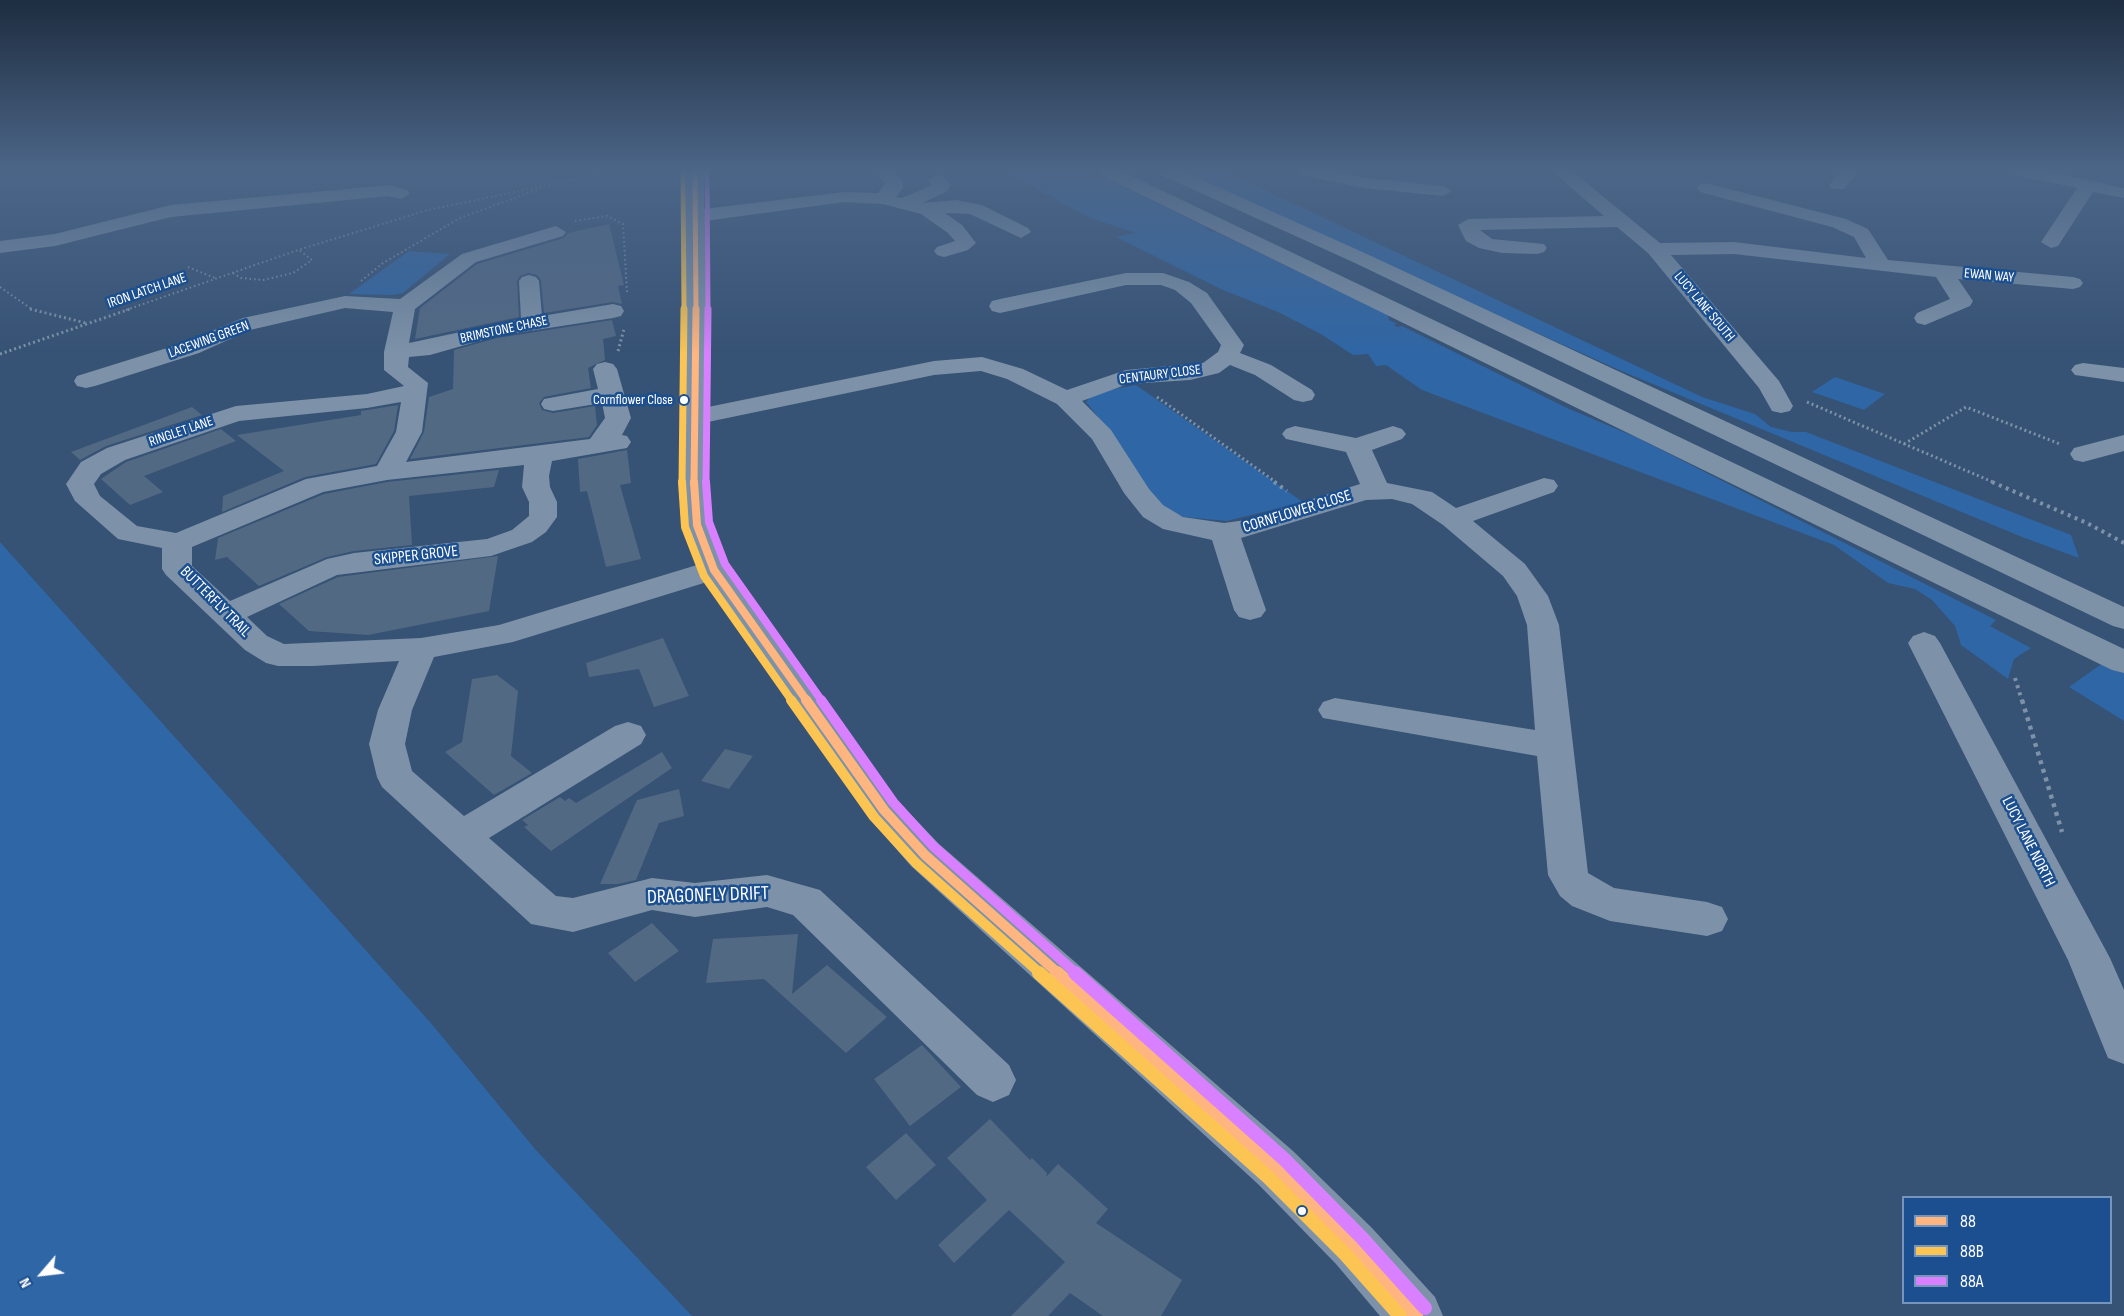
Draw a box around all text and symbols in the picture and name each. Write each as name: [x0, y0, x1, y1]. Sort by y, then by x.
street label: EWAN WAY: [1963, 265, 2015, 287]
street label: LUCY LANE SOUTH: [1670, 269, 1738, 345]
street label: IRON LATCH LANE: [105, 270, 189, 312]
street label: BRIMSTONE CHASE: [459, 313, 549, 347]
street label: LACEWING GREEN: [167, 318, 251, 362]
street label: CENTAURY CLOSE: [1118, 362, 1202, 388]
place label: Cornflower Close: [593, 392, 673, 408]
marker: Cornflower Close: [678, 394, 690, 406]
street label: RINGLET LANE: [147, 413, 215, 451]
street label: CORNFLOWER CLOSE: [1240, 486, 1354, 538]
street label: SKIPPER GROVE: [373, 542, 459, 570]
street label: BUTTERFLY TRAIL: [176, 563, 254, 641]
street label: LUCY LANE NORTH: [1997, 794, 2059, 890]
street label: DRAGONFLY DRIFT: [647, 882, 769, 910]
legend: [1902, 1196, 2112, 1304]
unlabelled marker: [1296, 1205, 1308, 1217]
text: 88: [1960, 1211, 1976, 1232]
text: 88B: [1960, 1241, 1984, 1262]
north arrow: [12, 1244, 72, 1304]
text: 88A: [1960, 1271, 1984, 1292]
text: N: [15, 1274, 36, 1291]

